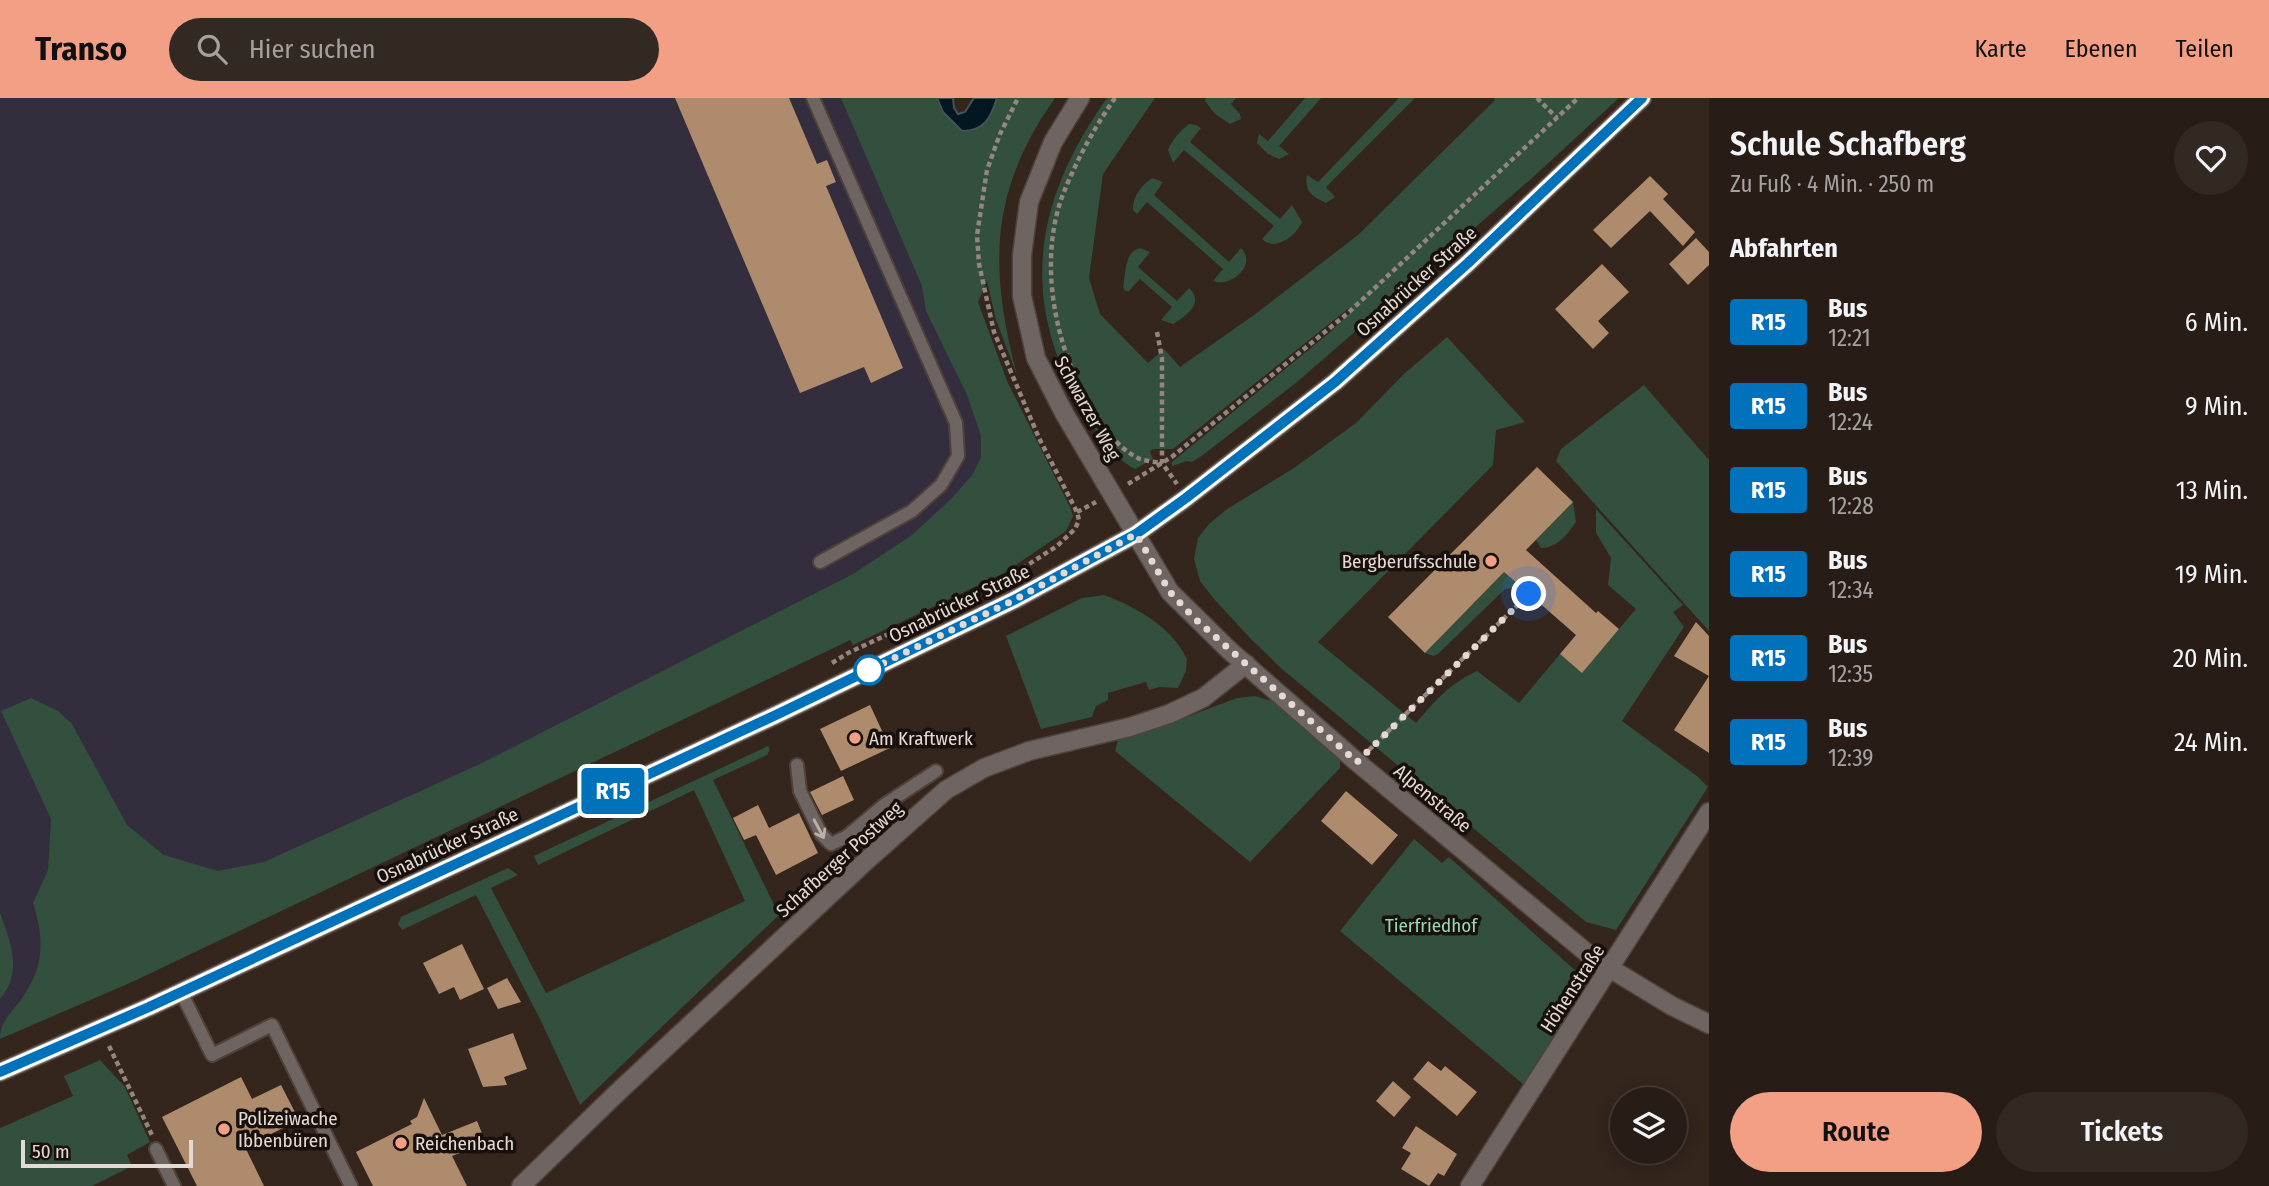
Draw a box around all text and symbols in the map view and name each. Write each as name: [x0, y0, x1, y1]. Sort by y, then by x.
search box: [169, 18, 659, 81]
text: Transo: [35, 29, 127, 69]
icon: search: [193, 30, 231, 68]
text: Hier suchen: [249, 34, 376, 65]
text: Karte: [1975, 35, 2027, 63]
text: Ebenen: [2065, 35, 2138, 63]
text: Teilen: [2176, 35, 2234, 63]
button: heart: [2174, 121, 2248, 195]
text: Schule Schafberg: [1730, 124, 1966, 164]
text: Zu Fuß · 4 Min. · 250 m: [1730, 170, 1934, 198]
street label: Osnabrücker Straße: [1351, 221, 1481, 341]
text: Abfahrten: [1730, 233, 1838, 264]
text: Bus: [1828, 293, 1867, 324]
text: 6 Min.: [2185, 307, 2248, 338]
text: R15: [1751, 308, 1786, 336]
text: 12:21: [1828, 324, 1871, 352]
street label: Schwarzer Weg: [1049, 352, 1126, 464]
text: Bus: [1828, 377, 1867, 408]
text: 9 Min.: [2185, 391, 2248, 422]
text: R15: [1751, 392, 1786, 420]
text: 12:24: [1828, 408, 1873, 436]
text: Bus: [1828, 461, 1867, 492]
text: 13 Min.: [2176, 475, 2248, 506]
text: R15: [1751, 476, 1786, 504]
text: 12:28: [1828, 492, 1874, 520]
text: Bus: [1828, 545, 1867, 576]
place label: Bergberufsschule: [1342, 550, 1477, 573]
marker: Bergberufsschule: [1483, 553, 1499, 569]
street label: Osnabrücker Straße: [885, 559, 1033, 648]
text: 19 Min.: [2175, 559, 2248, 590]
text: R15: [1751, 560, 1786, 588]
your location: [1511, 576, 1546, 611]
text: 12:34: [1828, 576, 1874, 604]
text: Bus: [1828, 629, 1867, 660]
text: 20 Min.: [2173, 643, 2248, 674]
text: R15: [1751, 644, 1786, 672]
unlabelled marker: [854, 655, 884, 685]
text: 12:35: [1828, 660, 1873, 688]
text: Bus: [1828, 713, 1867, 744]
place label: Am Kraftwerk: [869, 727, 973, 750]
text: 24 Min.: [2174, 727, 2248, 758]
text: R15: [1751, 728, 1786, 756]
marker: Am Kraftwerk: [847, 730, 863, 746]
text: 12:39: [1828, 744, 1874, 772]
street label: Alpenstraße: [1389, 759, 1476, 837]
line badge: R15: [573, 768, 653, 814]
text: R15: [595, 777, 631, 805]
street label: Schafberger Postweg: [771, 797, 907, 922]
street label: Osnabrücker Straße: [373, 803, 522, 888]
one-way arrow: [812, 818, 826, 838]
park label: Tierfriedhof: [1385, 914, 1478, 937]
street label: Höhenstraße: [1536, 940, 1609, 1037]
map controls: [1610, 1087, 1687, 1164]
button: layers: [1610, 1087, 1687, 1164]
button: Route: [1730, 1092, 1982, 1172]
button: Tickets: [1996, 1092, 2248, 1172]
place label: Polizeiwache Ibbenbüren: [238, 1107, 338, 1152]
marker: Polizeiwache Ibbenbüren: [216, 1121, 232, 1137]
place label: Reichenbach: [415, 1132, 514, 1155]
marker: Reichenbach: [393, 1135, 409, 1151]
scale bar: [21, 1137, 192, 1169]
text: 50 m: [32, 1140, 70, 1163]

